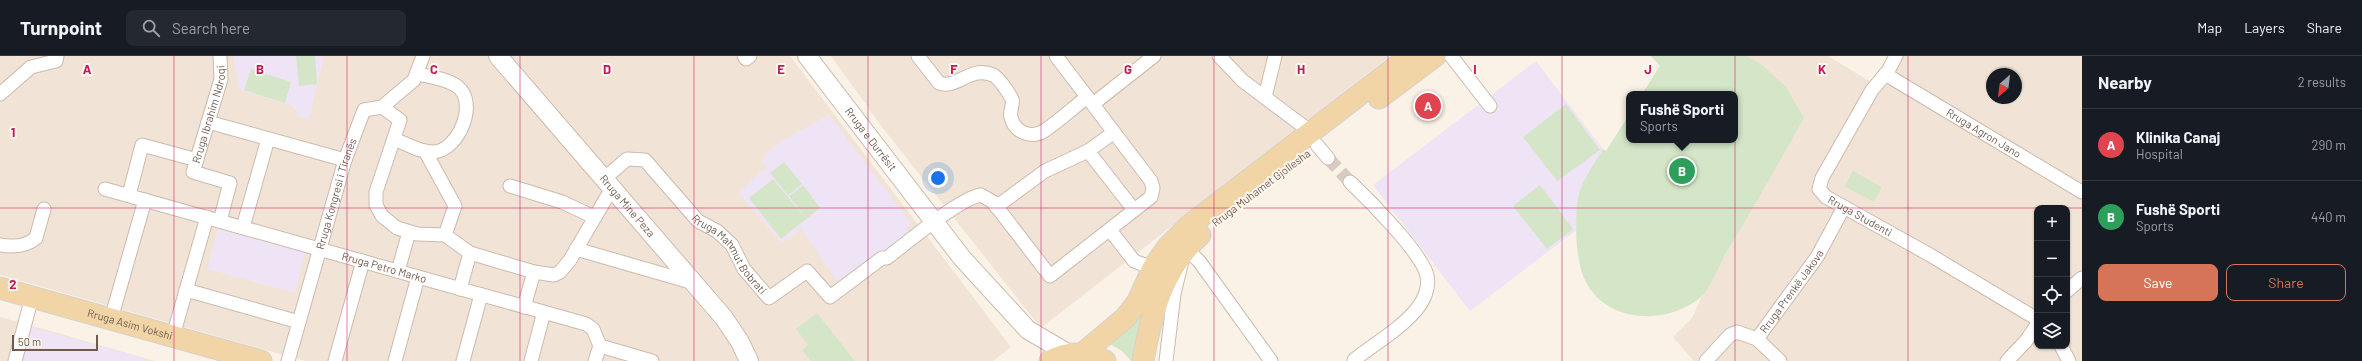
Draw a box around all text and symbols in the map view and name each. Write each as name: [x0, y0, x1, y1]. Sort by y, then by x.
search box: [126, 10, 406, 46]
text: Turnpoint: [20, 16, 102, 39]
icon: search: [140, 17, 162, 39]
text: Search here: [172, 19, 250, 37]
text: Map: [2197, 19, 2222, 36]
text: Layers: [2244, 19, 2285, 36]
text: Share: [2307, 19, 2342, 36]
text: A: [83, 61, 92, 77]
text: B: [256, 61, 264, 77]
text: C: [430, 61, 438, 77]
text: D: [603, 61, 611, 77]
text: E: [777, 61, 785, 77]
text: F: [950, 61, 958, 77]
text: G: [1124, 61, 1132, 77]
text: H: [1297, 61, 1305, 77]
text: I: [1473, 61, 1477, 77]
text: J: [1644, 61, 1652, 77]
text: K: [1818, 61, 1826, 77]
street label: Rruga Ibrahim Ndroqi: [189, 65, 227, 165]
north arrow: [1986, 68, 2022, 104]
text: Nearby: [2098, 72, 2152, 92]
text: 2 results: [2298, 74, 2346, 90]
pin: A: [1415, 91, 1441, 121]
popup: [1626, 91, 1738, 143]
text: Fushë Sporti: [1640, 100, 1724, 118]
street label: Rruga e Durrësit: [843, 105, 900, 173]
street label: Rruga Agron Jano: [1944, 105, 2024, 160]
text: Sports: [1640, 118, 1678, 134]
text: 1: [11, 124, 15, 140]
text: Klinika Canaj: [2136, 128, 2220, 146]
street label: Rruga Kongresi i Tiranës: [313, 136, 359, 251]
text: A: [2107, 137, 2115, 153]
text: 290 m: [2312, 137, 2346, 153]
street label: Rruga Muhamet Gjollesha: [1209, 146, 1312, 229]
text: Hospital: [2136, 146, 2183, 162]
pin: B: [1669, 156, 1695, 186]
your location: [928, 168, 948, 188]
street label: Rruga Mine Peza: [597, 172, 658, 239]
street label: Rruga Studenti: [1826, 192, 1895, 239]
text: Fushë Sporti: [2136, 200, 2220, 218]
map controls: [2034, 205, 2070, 349]
button: +: [2034, 205, 2070, 241]
text: B: [2107, 209, 2115, 225]
text: 440 m: [2311, 209, 2346, 225]
street label: Rruga Mahmut Bobrati: [689, 212, 770, 297]
text: Sports: [2136, 218, 2174, 234]
button: −: [2034, 241, 2070, 277]
street label: Rruga Prenkë Jakova: [1757, 247, 1826, 335]
street label: Rruga Petro Marko: [340, 249, 428, 285]
button: Save: [2098, 264, 2218, 301]
button: Share: [2226, 264, 2346, 301]
text: 2: [9, 276, 17, 292]
button: locate: [2034, 277, 2070, 313]
street label: Rruga Asim Vokshi: [86, 306, 174, 342]
button: layers: [2034, 313, 2070, 349]
scale bar: [12, 333, 98, 352]
text: 50 m: [18, 335, 41, 348]

